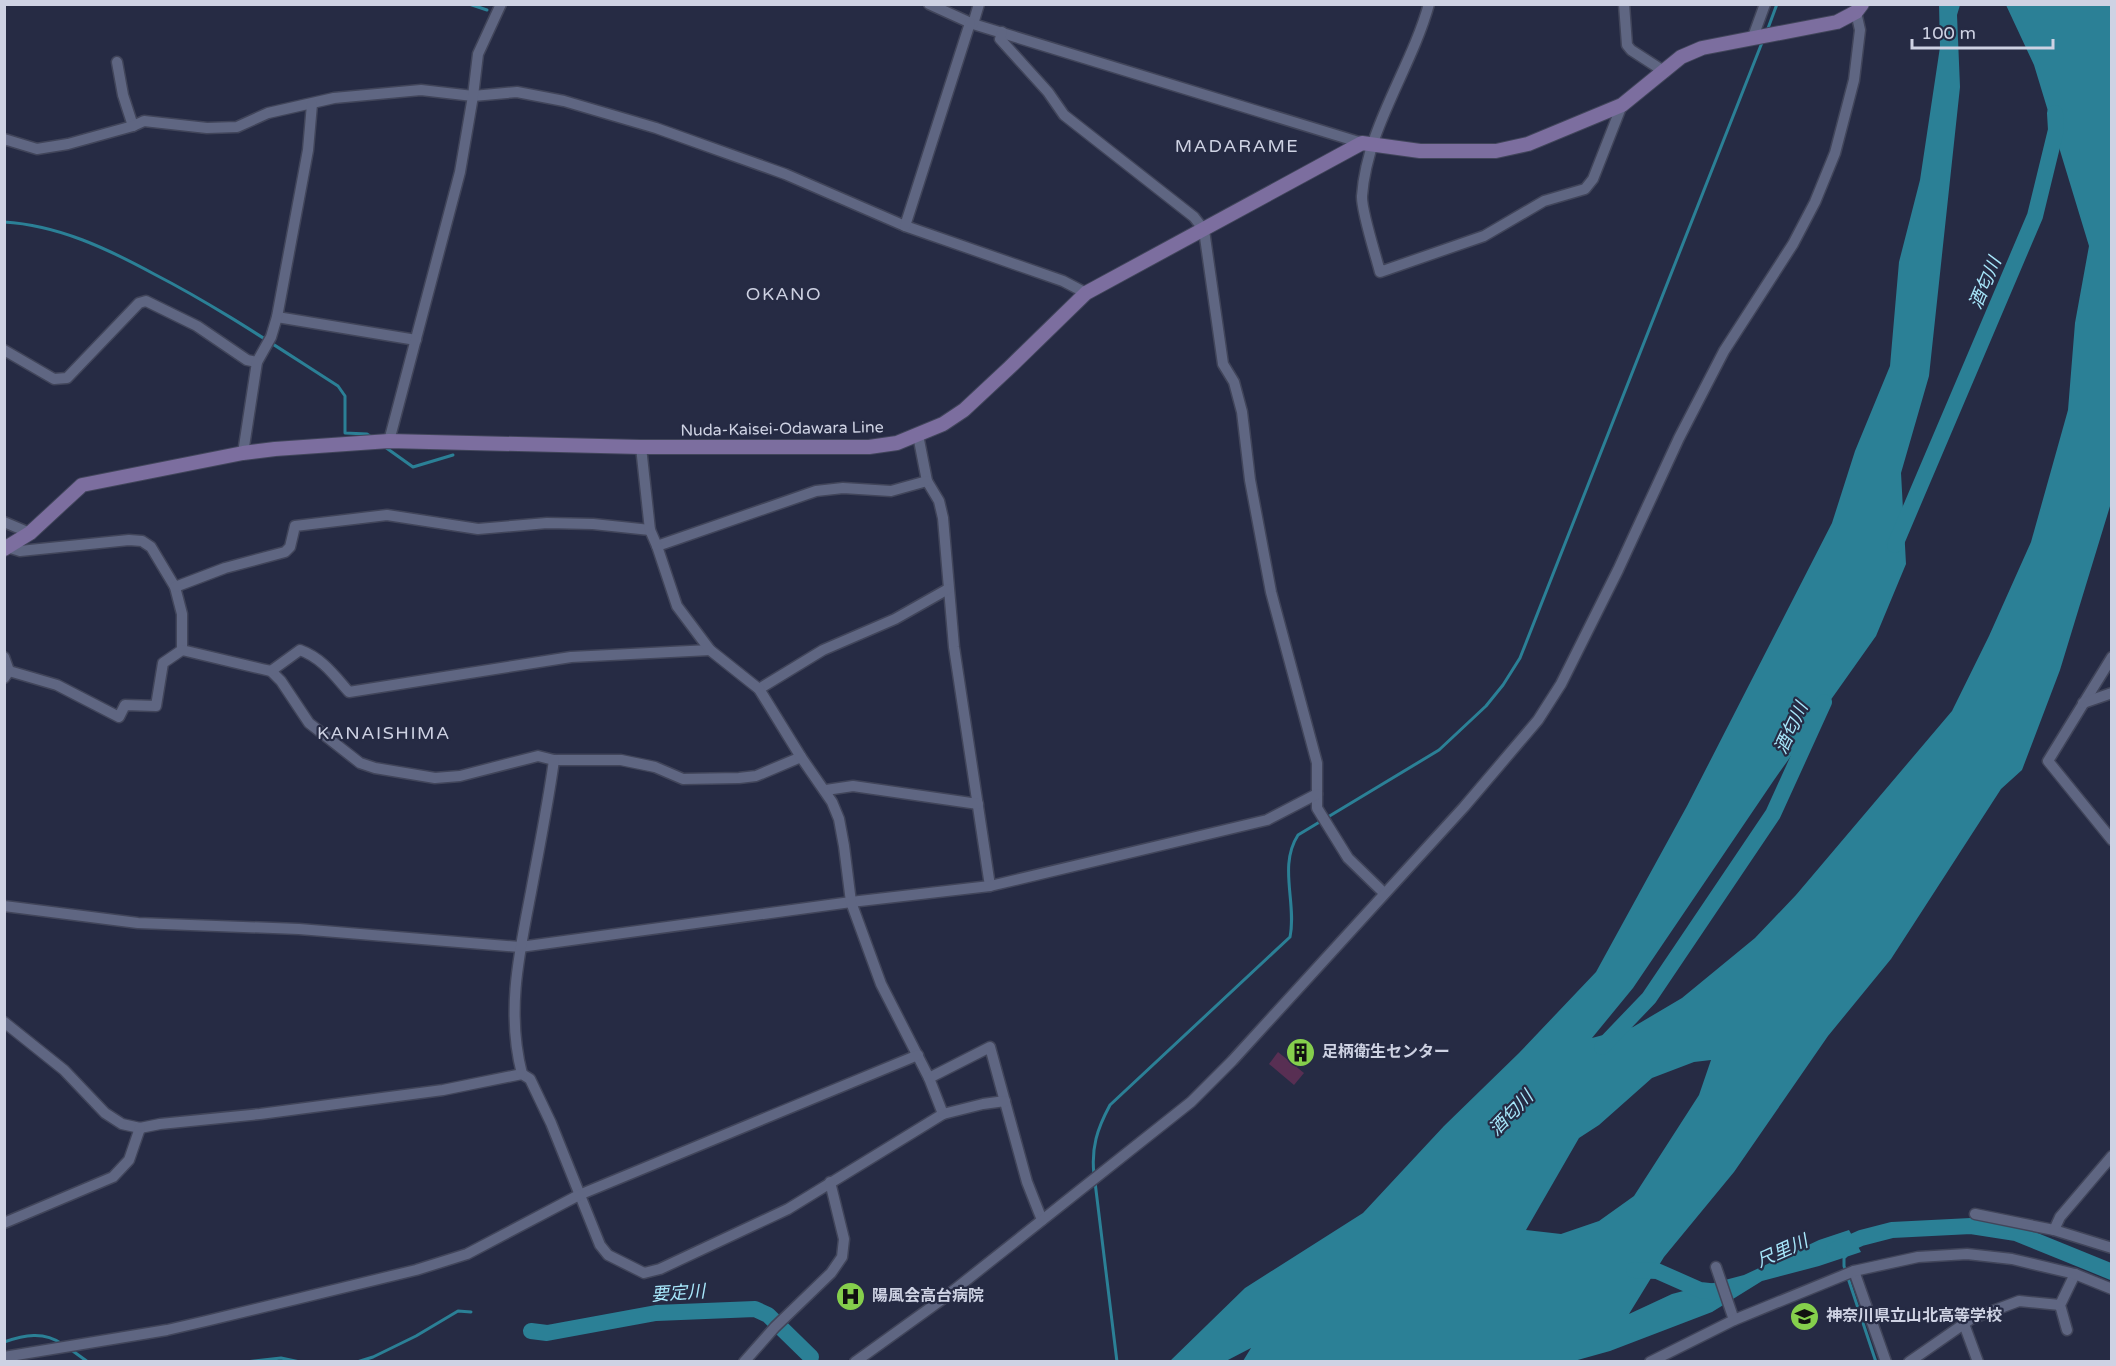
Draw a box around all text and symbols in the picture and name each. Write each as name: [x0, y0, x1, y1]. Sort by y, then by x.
scale bar: [1912, 12, 2053, 50]
text: 100 m: [1921, 22, 1976, 44]
district label: MADARAME: [1175, 135, 1299, 157]
water label: 酒匂川: [1964, 252, 2006, 312]
district label: OKANO: [746, 283, 822, 305]
street label: Nuda-Kaisei-Odawara Line: [680, 417, 884, 441]
water label: 酒匂川: [1770, 697, 1813, 757]
district label: KANAISHIMA: [317, 722, 451, 744]
building icon: 足柄衛生センター: [1285, 1036, 1317, 1068]
place label: 足柄衛生センター: [1322, 1042, 1450, 1062]
water label: 酒匂川: [1484, 1084, 1539, 1140]
water label: 尺里川: [1753, 1229, 1813, 1272]
water label: 要定川: [650, 1280, 708, 1306]
hospital icon: 陽風会高台病院: [835, 1280, 867, 1312]
place label: 陽風会高台病院: [872, 1286, 984, 1306]
school or university icon: 神奈川県立山北高等学校: [1789, 1300, 1821, 1332]
place label: 神奈川県立山北高等学校: [1826, 1306, 2002, 1326]

